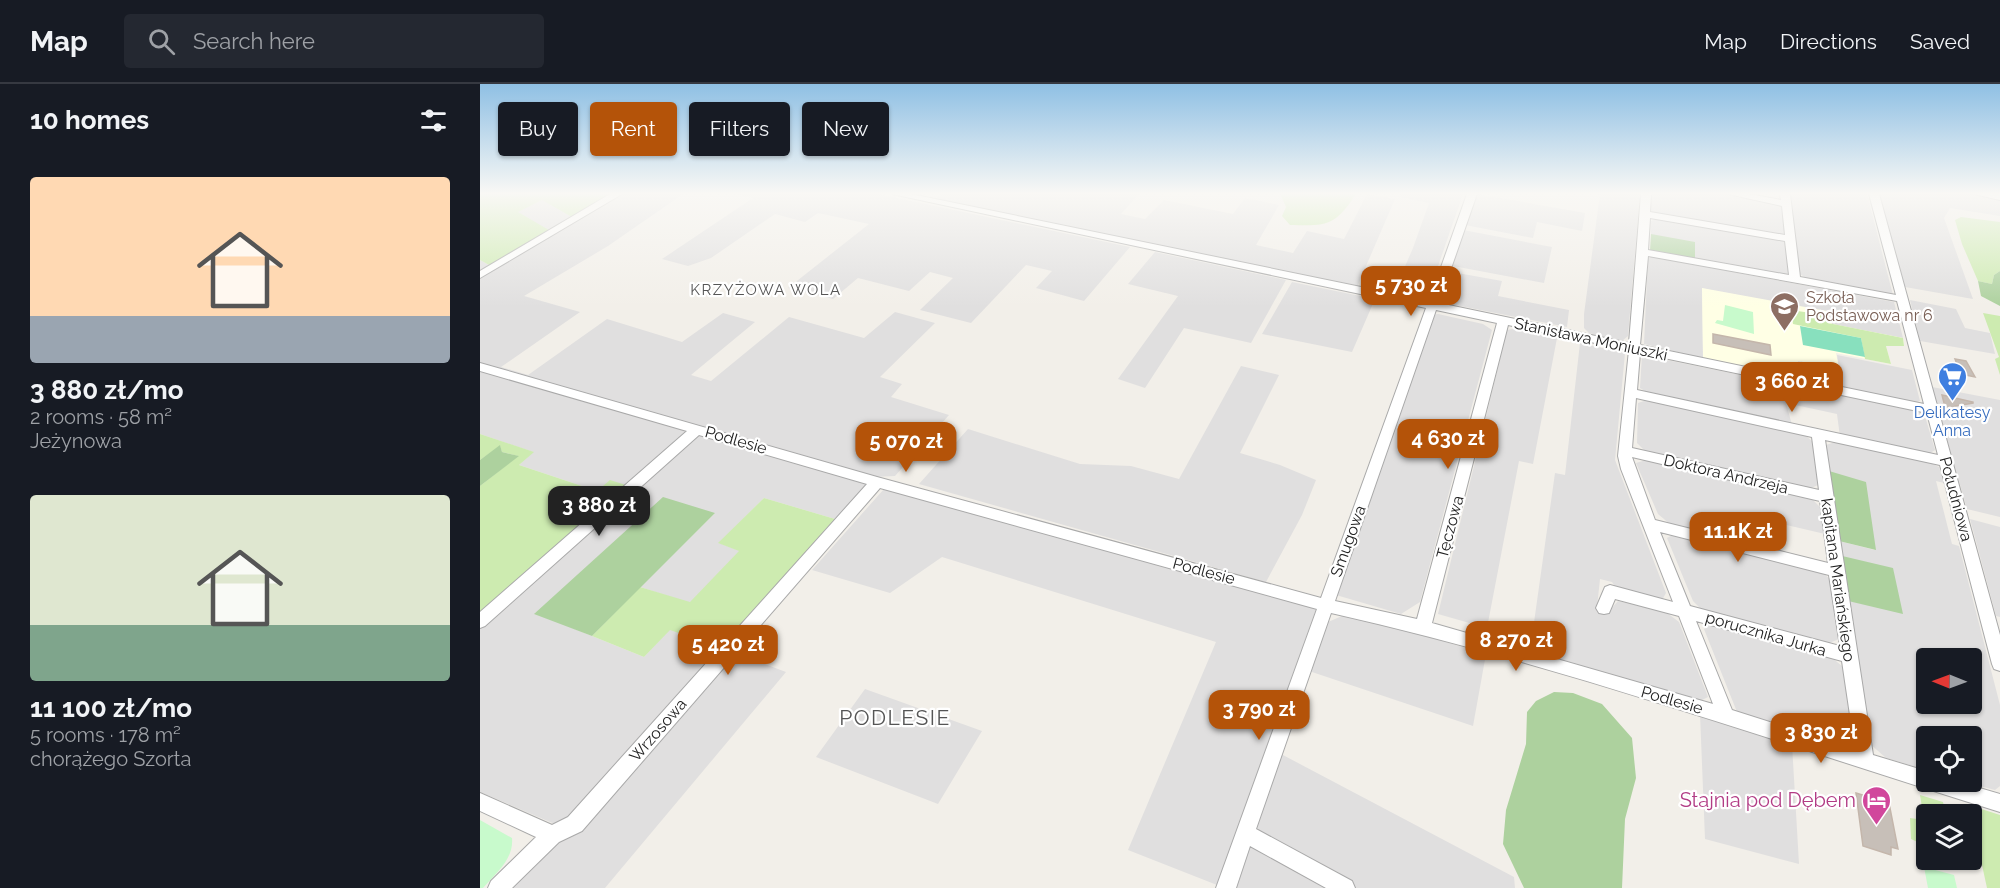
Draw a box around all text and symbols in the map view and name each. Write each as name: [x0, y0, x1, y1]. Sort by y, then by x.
search box: [124, 14, 544, 68]
text: Map: [30, 25, 88, 58]
icon: search: [145, 25, 178, 58]
text: Search here: [193, 28, 315, 54]
text: Map: [1704, 29, 1747, 54]
text: Directions: [1780, 29, 1877, 54]
text: Saved: [1910, 29, 1970, 54]
chip: Buy: [498, 102, 578, 156]
chip: Rent: [590, 102, 677, 156]
chip: Filters: [689, 102, 790, 156]
chip: New: [802, 102, 889, 156]
icon: filters: [417, 104, 450, 137]
text: 10 homes: [30, 105, 149, 135]
icon: home: [186, 216, 294, 324]
pin: 5 730 zł: [1349, 266, 1473, 317]
text: 5 730 zł: [1375, 273, 1447, 297]
district label: KRZYŻOWA WOLA: [690, 280, 842, 299]
place label: Szkoła Podstawowa nr 6: [1806, 288, 1933, 325]
school or university icon: Szkoła Podstawowa nr 6: [1769, 290, 1801, 332]
street label: Stanisława Moniuszki: [1513, 313, 1669, 365]
supermarket icon: Delikatesy Anna: [1936, 360, 1968, 402]
pin: 3 660 zł: [1730, 362, 1854, 413]
text: 3 660 zł: [1755, 369, 1829, 393]
text: 3 880 zł/mo: [30, 375, 183, 405]
place label: Delikatesy Anna: [1914, 403, 1991, 440]
text: 2 rooms · 58 m²: [30, 405, 172, 429]
pin: 4 630 zł: [1386, 419, 1510, 470]
street label: Podlesie: [703, 422, 769, 458]
pin: 5 070 zł: [844, 422, 968, 473]
text: 4 630 zł: [1411, 426, 1485, 450]
text: Jeżynowa: [30, 429, 122, 453]
text: 5 070 zł: [869, 429, 943, 453]
street label: Doktora Andrzeja: [1662, 450, 1790, 498]
street label: Południowa: [1936, 455, 1976, 543]
pin: 3 880 zł: [537, 486, 661, 537]
text: 3 880 zł: [562, 493, 636, 517]
street label: Tęczowa: [1432, 493, 1468, 561]
street label: kapitana Mariańskiego: [1817, 497, 1859, 663]
street label: Smugowa: [1326, 503, 1370, 579]
pin: 11.1K zł: [1676, 512, 1800, 563]
text: 11.1K zł: [1704, 519, 1772, 543]
icon: home: [186, 534, 294, 642]
street label: Podlesie: [1171, 554, 1237, 588]
street label: porucznika Jurka: [1703, 608, 1829, 660]
pin: 8 270 zł: [1454, 621, 1578, 672]
pin: 5 420 zł: [666, 625, 790, 676]
text: 8 270 zł: [1479, 628, 1553, 652]
text: 5 420 zł: [692, 632, 764, 656]
north arrow: [1916, 648, 1982, 714]
map controls: [1916, 648, 1982, 870]
street label: Podlesie: [1639, 682, 1705, 718]
pin: 3 790 zł: [1197, 690, 1321, 741]
text: 11 100 zł/mo: [30, 693, 192, 723]
street label: Wrzosowa: [625, 695, 691, 765]
text: 3 790 zł: [1223, 697, 1295, 721]
district label: PODLESIE: [839, 705, 951, 730]
pin: 3 830 zł: [1759, 713, 1883, 764]
text: 3 830 zł: [1784, 720, 1858, 744]
text: 5 rooms · 178 m²: [30, 723, 181, 747]
button: locate: [1916, 726, 1982, 792]
text: chorążego Szorta: [30, 747, 191, 771]
hotel icon: Stajnia pod Dębem: [1861, 784, 1893, 826]
place label: Stajnia pod Dębem: [1680, 788, 1856, 812]
button: layers: [1916, 804, 1982, 870]

